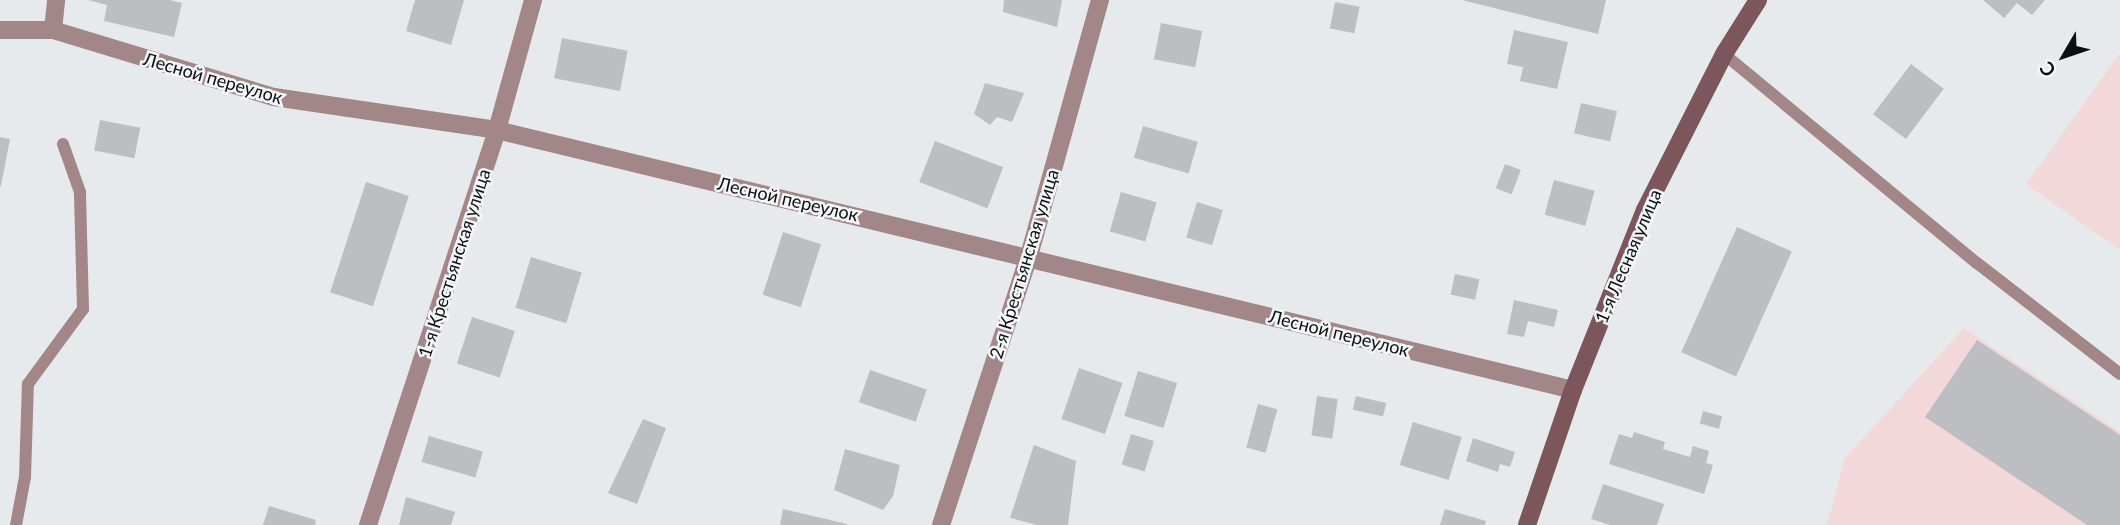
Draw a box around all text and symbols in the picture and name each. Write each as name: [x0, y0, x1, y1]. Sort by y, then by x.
north arrow: [2029, 21, 2099, 91]
street label: Лесной переулок: [141, 48, 285, 108]
text: С: [2034, 57, 2060, 82]
street label: 1-я Крестьянская улица: [413, 166, 495, 360]
street label: 2-я Крестьянская улица: [985, 167, 1063, 361]
street label: Лесной переулок: [716, 172, 860, 226]
street label: 1-я Лесная улица: [1590, 186, 1666, 326]
street label: Лесной переулок: [1267, 305, 1411, 361]

